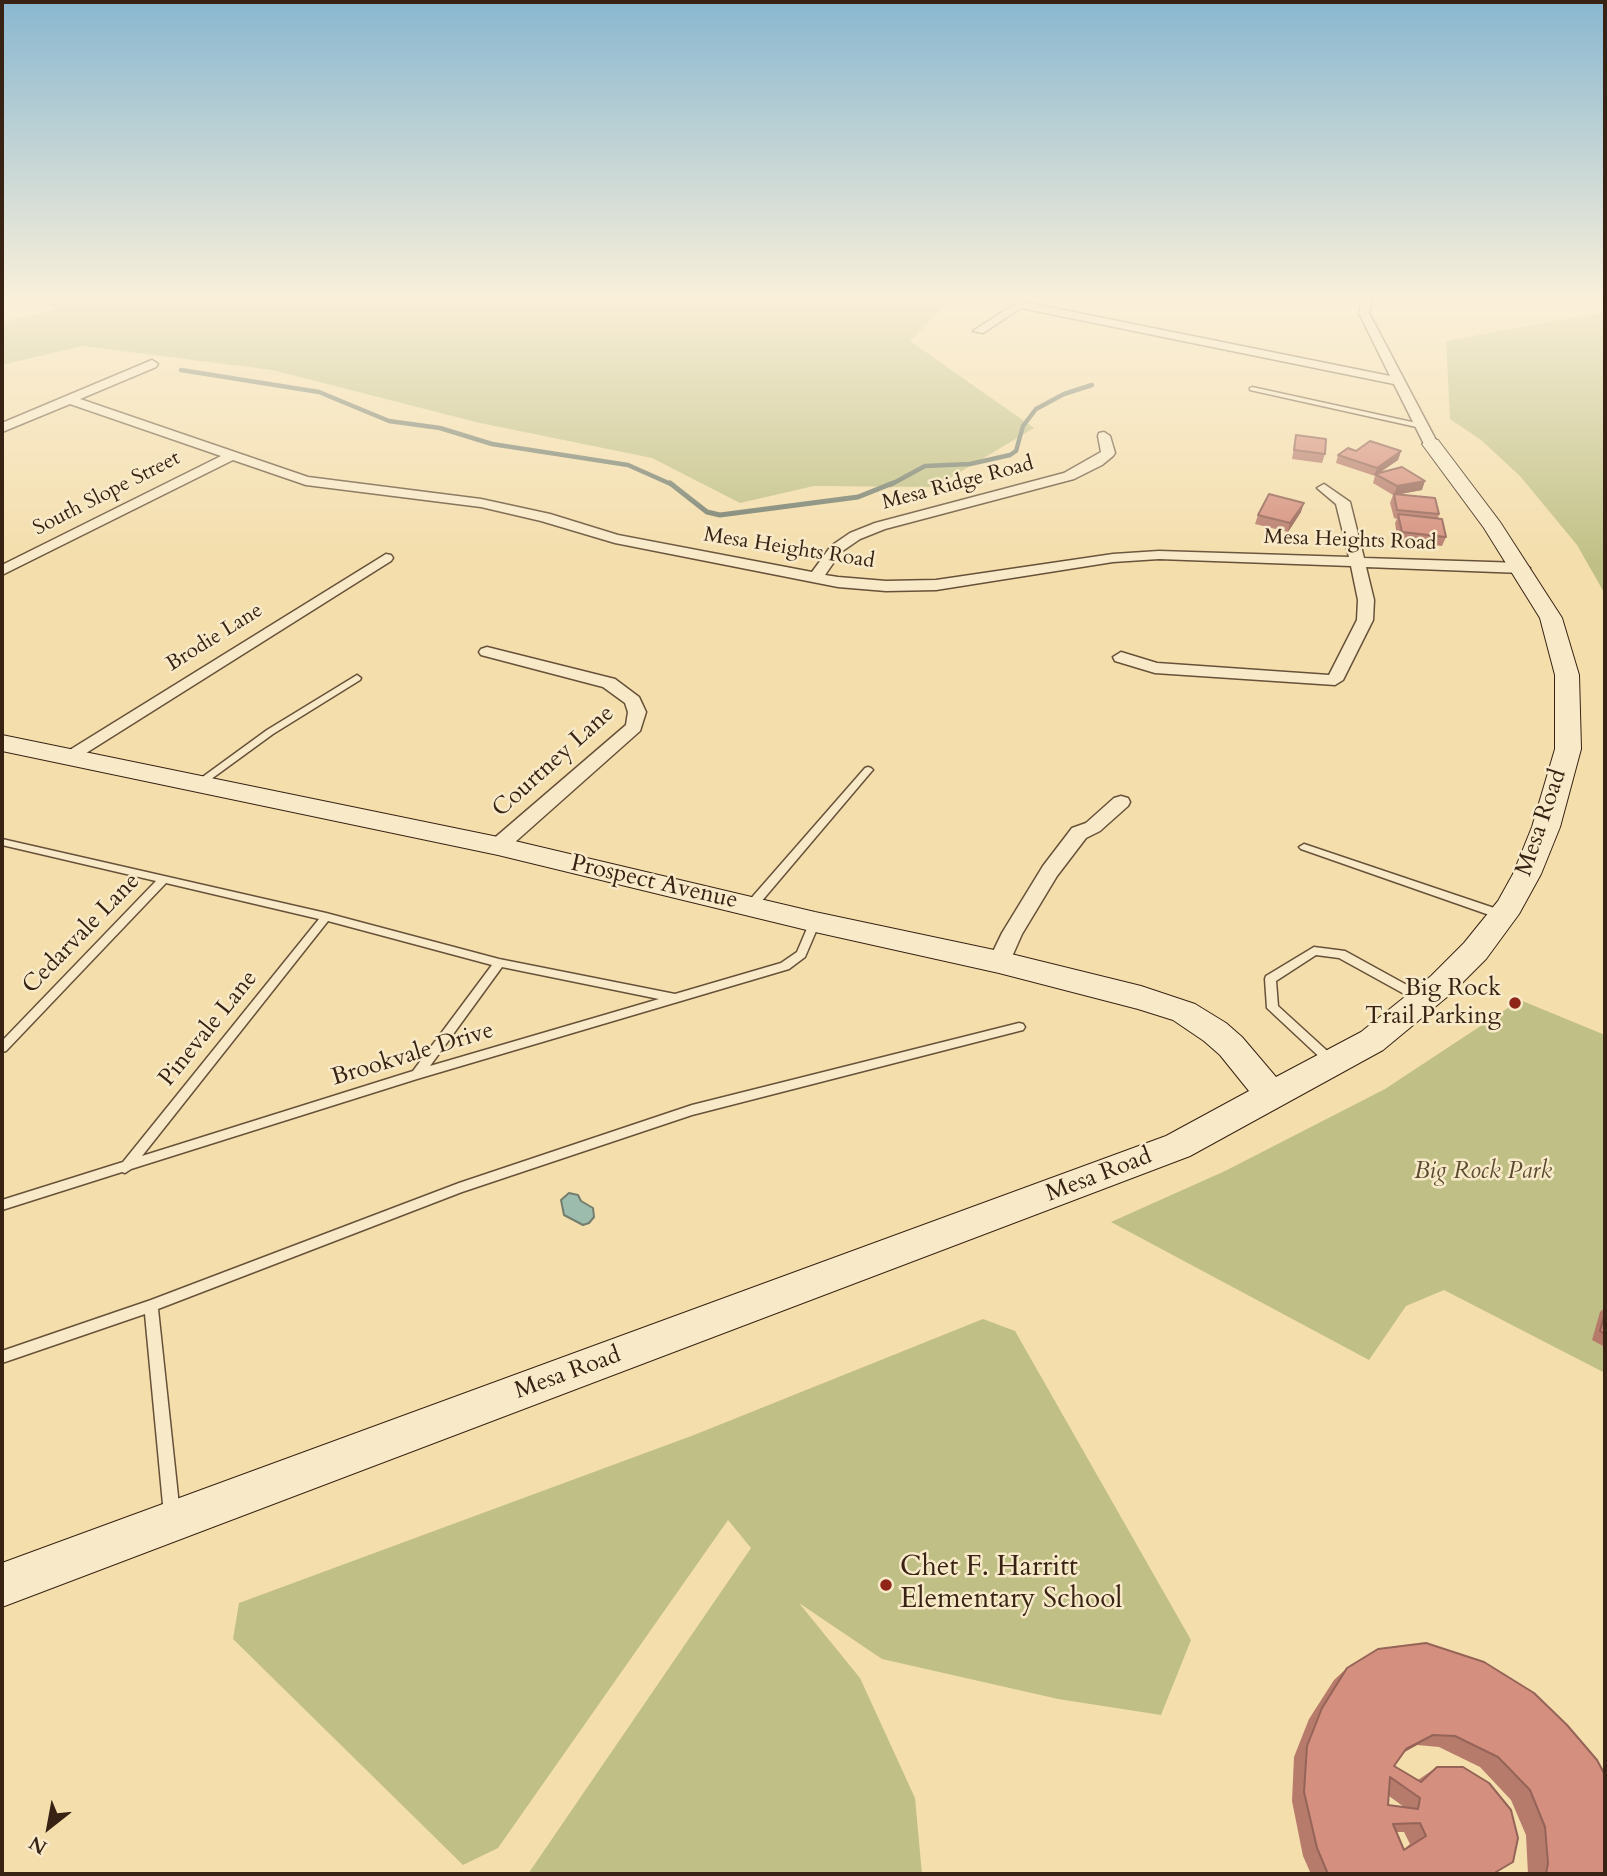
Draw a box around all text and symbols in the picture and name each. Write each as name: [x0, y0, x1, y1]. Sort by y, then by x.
street label: South Slope Street: [29, 446, 185, 542]
street label: Mesa Ridge Road: [879, 452, 1037, 516]
street label: Mesa Heights Road: [702, 523, 876, 575]
street label: Mesa Heights Road: [1263, 525, 1437, 557]
street label: Brodie Lane: [162, 598, 268, 678]
street label: Courtney Lane: [487, 700, 621, 824]
street label: Mesa Road: [1510, 766, 1574, 880]
street label: Prospect Avenue: [568, 850, 740, 916]
street label: Cedarvale Lane: [17, 868, 147, 1000]
street label: Pinevale Lane: [153, 965, 265, 1093]
place label: Big Rock Trail Parking: [1365, 975, 1501, 1031]
marker: Big Rock Trail Parking: [1507, 995, 1523, 1011]
street label: Brookvale Drive: [329, 1017, 497, 1093]
street label: Mesa Road: [1042, 1143, 1156, 1209]
park label: Big Rock Park: [1414, 1158, 1552, 1186]
street label: Mesa Road: [511, 1341, 625, 1407]
place label: Chet F. Harritt Elementary School: [900, 1552, 1122, 1618]
marker: Chet F. Harritt Elementary School: [878, 1577, 894, 1593]
north arrow: [14, 1792, 84, 1862]
text: N: [24, 1830, 52, 1860]

